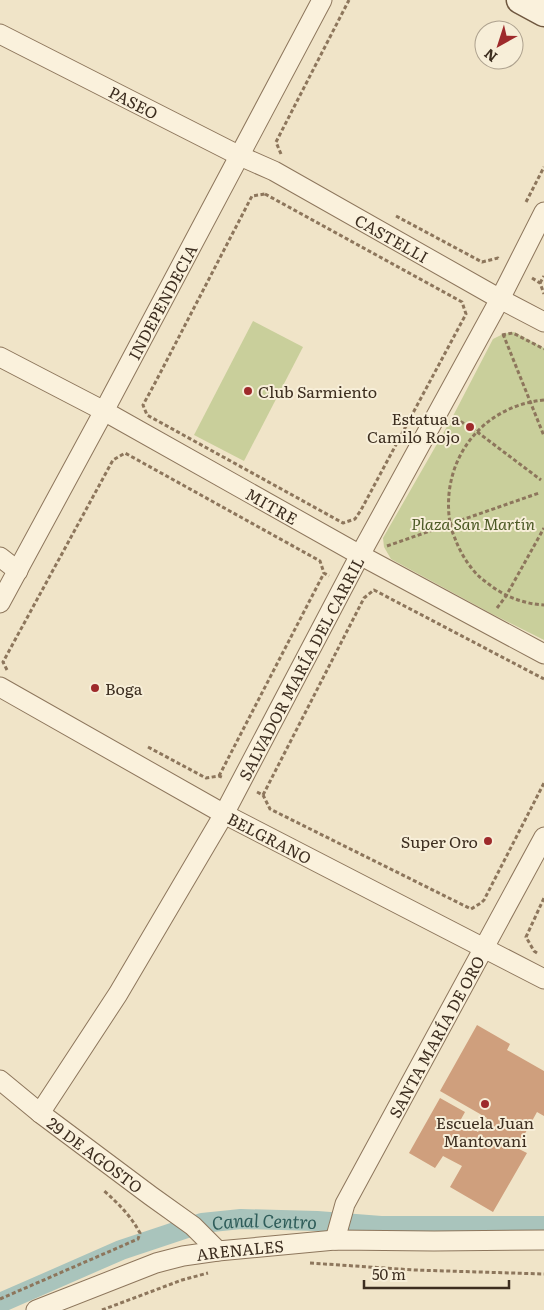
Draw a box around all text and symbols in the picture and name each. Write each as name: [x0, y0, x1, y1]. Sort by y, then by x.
north arrow: [474, 20, 524, 70]
text: N: [479, 44, 501, 67]
street label: PASEO: [105, 79, 163, 125]
street label: CASTELLI: [351, 207, 433, 268]
street label: INDEPENDECIA: [121, 240, 203, 364]
place label: Club Sarmiento: [258, 379, 377, 403]
marker: Club Sarmiento: [242, 385, 254, 397]
place label: Estatua a Camilo Rojo: [367, 406, 460, 448]
marker: Estatua a Camilo Rojo: [464, 421, 476, 433]
street label: MITRE: [242, 481, 302, 530]
park label: Plaza San Martín: [411, 511, 535, 535]
street label: SALVADOR MARÍA DEL CARRIL: [232, 552, 369, 784]
place label: Boga: [105, 676, 143, 700]
marker: Boga: [89, 682, 101, 694]
street label: BELGRANO: [224, 806, 316, 869]
place label: Super Oro: [401, 829, 478, 853]
marker: Super Oro: [482, 835, 494, 847]
street label: SANTA MARÍA DE ORO: [382, 951, 490, 1122]
marker: Escuela Juan Mantovani: [479, 1098, 491, 1110]
place label: Escuela Juan Mantovani: [436, 1110, 535, 1152]
street label: 29 DE AGOSTO: [43, 1111, 148, 1198]
water label: Canal Centro: [210, 1205, 317, 1235]
street label: ARENALES: [194, 1233, 285, 1266]
scale bar: [364, 1258, 509, 1290]
text: 50 m: [372, 1262, 406, 1285]

